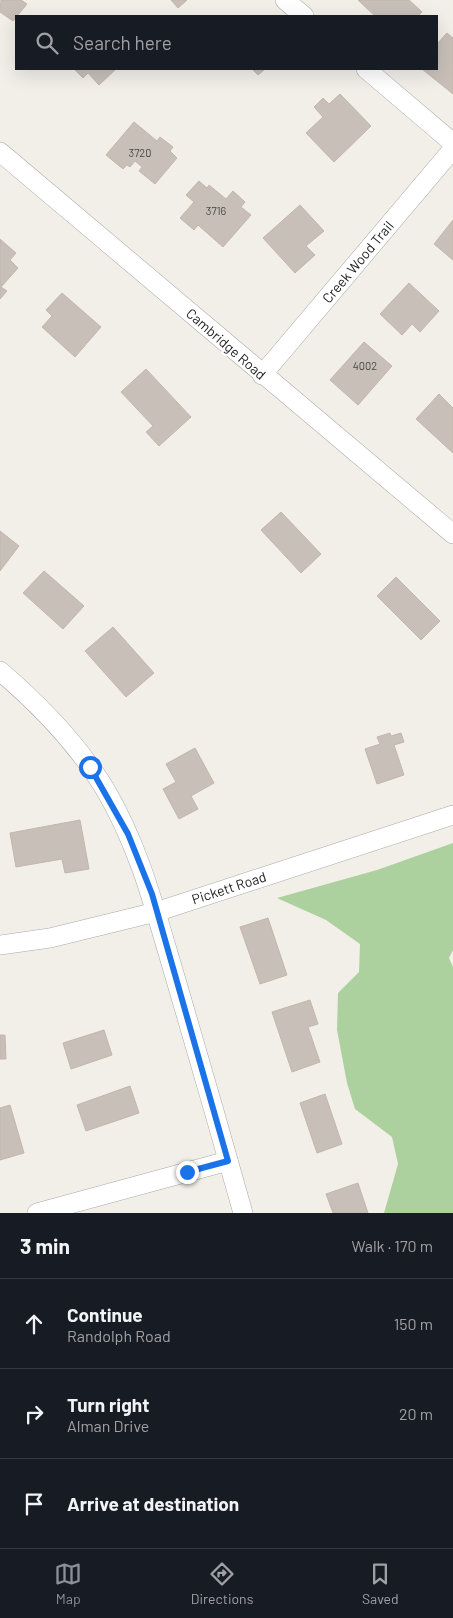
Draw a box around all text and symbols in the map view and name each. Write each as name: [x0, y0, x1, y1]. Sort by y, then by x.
search box: [15, 15, 438, 70]
icon: search: [33, 29, 61, 57]
text: Search here: [73, 31, 172, 54]
house number: 3720: [129, 146, 151, 159]
house number: 3716: [206, 204, 227, 217]
street label: Creek Wood Trail: [318, 217, 397, 306]
street label: Cambridge Road: [183, 304, 270, 383]
house number: 4002: [353, 359, 377, 372]
route start: [79, 756, 102, 779]
street label: Pickett Road: [190, 868, 268, 908]
route end: [176, 1161, 199, 1184]
text: 3 min: [20, 1233, 70, 1258]
text: Walk · 170 m: [351, 1236, 433, 1255]
text: Continue: [67, 1303, 143, 1326]
icon: ahead: [20, 1310, 48, 1338]
text: 150 m: [394, 1314, 433, 1333]
text: Randolph Road: [67, 1326, 171, 1345]
text: Turn right: [67, 1393, 149, 1416]
icon: right: [20, 1400, 48, 1428]
text: 20 m: [399, 1404, 433, 1423]
text: Alman Drive: [67, 1416, 149, 1435]
icon: arrive: [20, 1490, 48, 1518]
text: Arrive at destination: [67, 1492, 239, 1515]
tab: Map: [54, 1560, 82, 1607]
tab: Directions: [191, 1560, 253, 1607]
tab: Saved: [362, 1560, 399, 1607]

